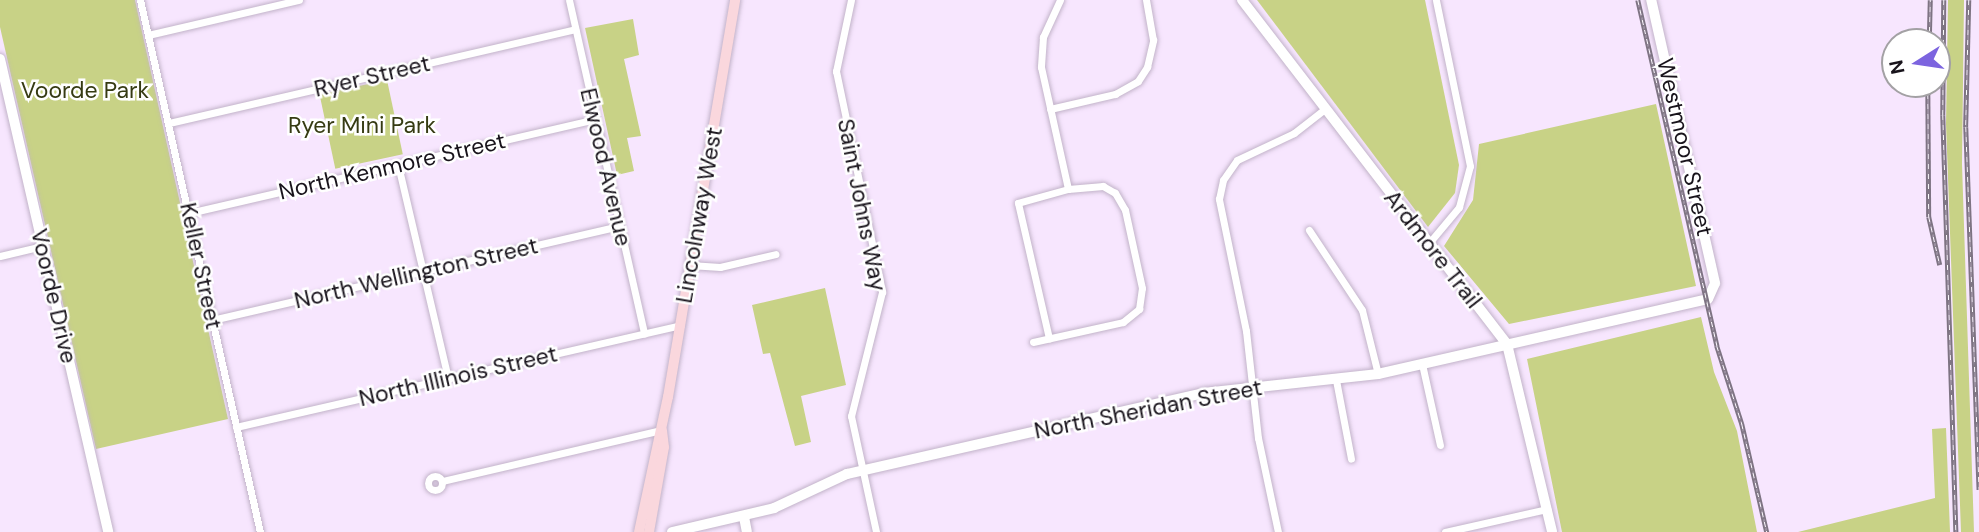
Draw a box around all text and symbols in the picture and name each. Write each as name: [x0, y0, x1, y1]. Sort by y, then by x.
north arrow: [1881, 28, 1951, 98]
street label: Ryer Street: [311, 49, 433, 103]
street label: Westmoor Street: [1651, 55, 1719, 239]
text: N: [1883, 58, 1911, 76]
park label: Voorde Park: [21, 76, 149, 104]
street label: Elwood Avenue: [574, 85, 638, 249]
park label: Ryer Mini Park: [288, 111, 436, 139]
street label: Saint Johns Way: [832, 116, 892, 294]
street label: Lincolnway West: [670, 125, 728, 305]
street label: North Kenmore Street: [276, 126, 508, 206]
street label: Ardmore Trail: [1378, 184, 1488, 314]
street label: Keller Street: [174, 200, 228, 332]
street label: Voorde Drive: [25, 226, 83, 366]
street label: North Wellington Street: [291, 232, 541, 314]
street label: North Illinois Street: [356, 340, 560, 412]
street label: North Sheridan Street: [1032, 373, 1264, 445]

